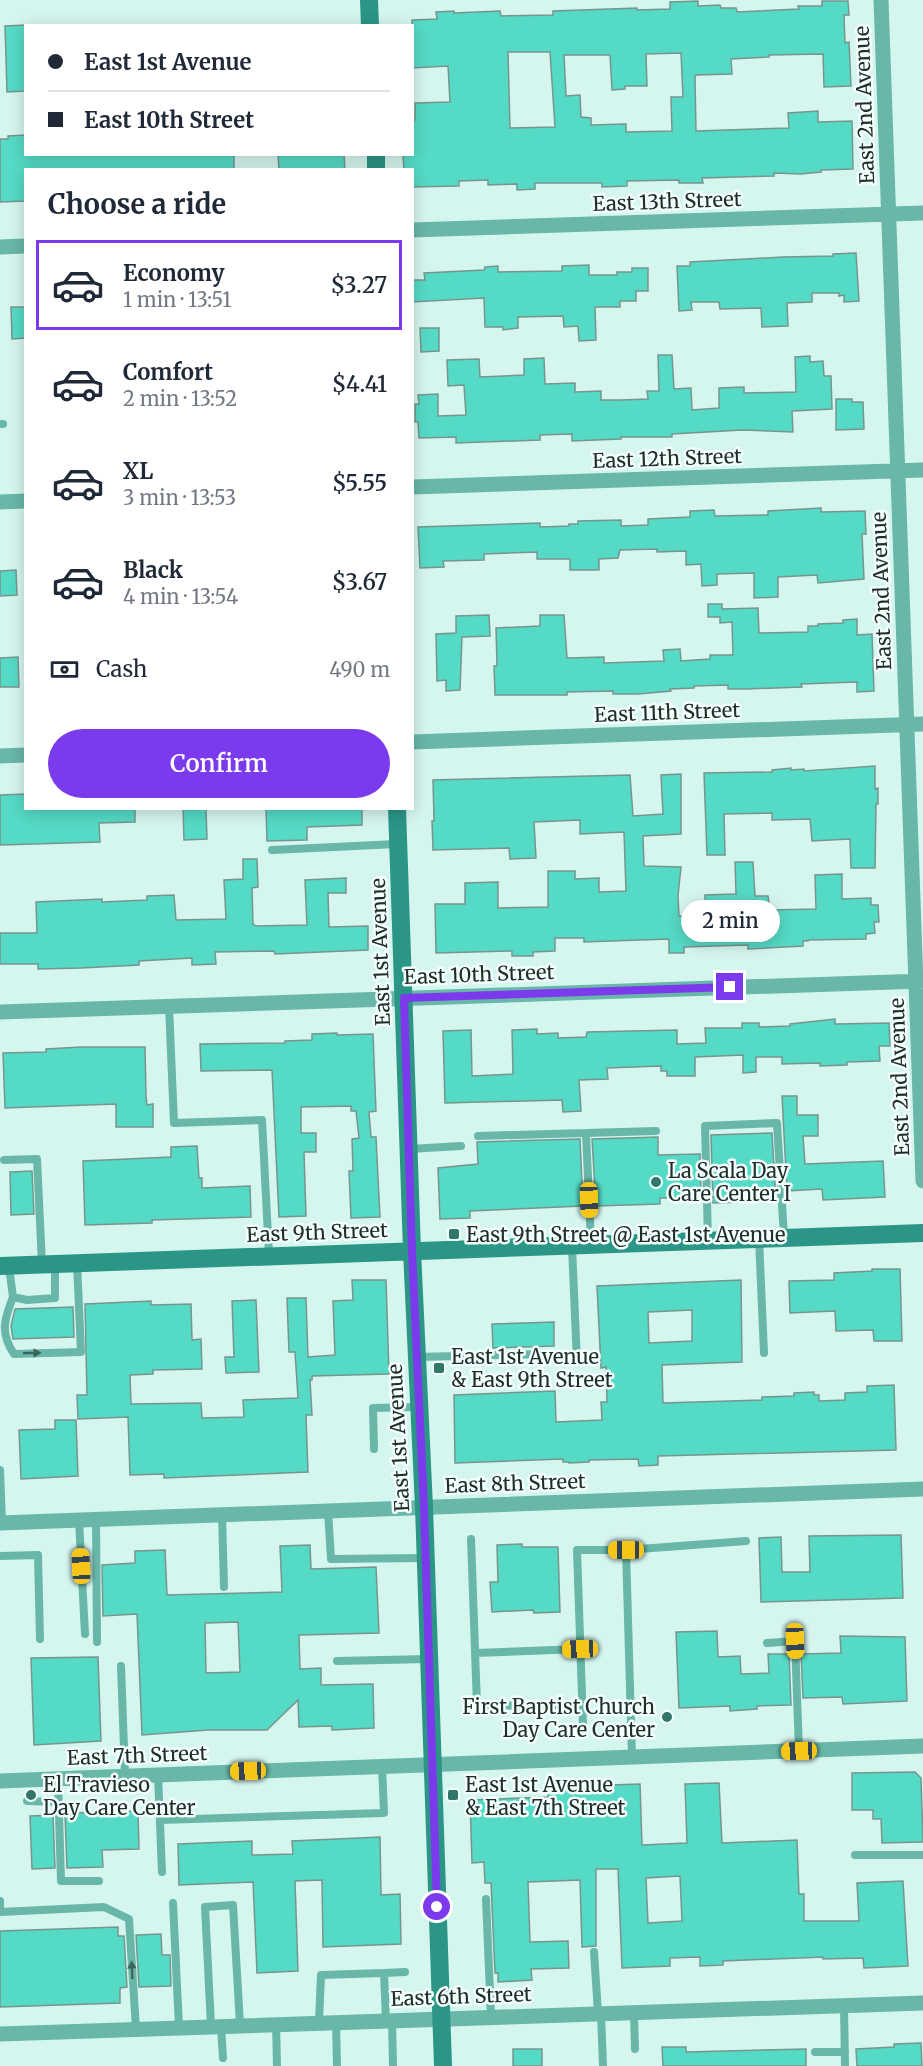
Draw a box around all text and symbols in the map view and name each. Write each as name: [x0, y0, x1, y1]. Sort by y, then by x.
street label: East 2nd Avenue: [849, 25, 879, 185]
text: East 1st Avenue: [84, 48, 251, 76]
text: East 10th Street: [84, 106, 254, 134]
street label: East 13th Street: [592, 186, 742, 216]
text: Choose a ride: [48, 187, 226, 221]
icon: car: [51, 258, 105, 312]
text: Economy: [123, 259, 224, 287]
text: $3.27: [330, 271, 387, 299]
text: 1 min · 13:51: [123, 287, 231, 312]
icon: car: [51, 357, 105, 411]
text: Comfort: [123, 358, 213, 386]
text: $4.41: [332, 370, 387, 398]
text: 2 min · 13:52: [123, 386, 237, 411]
street label: East 12th Street: [592, 443, 743, 473]
icon: car: [51, 456, 105, 510]
text: XL: [123, 457, 153, 485]
text: $5.55: [332, 469, 387, 497]
text: 3 min · 13:53: [123, 485, 236, 510]
street label: East 2nd Avenue: [866, 511, 896, 671]
icon: car: [51, 555, 105, 609]
text: Black: [123, 556, 183, 584]
text: $3.67: [332, 568, 387, 596]
text: 4 min · 13:54: [123, 584, 238, 609]
icon: cash: [48, 653, 81, 686]
text: Cash: [96, 655, 147, 683]
text: 490 m: [329, 657, 390, 682]
street label: East 11th Street: [594, 697, 741, 727]
button: Confirm: [48, 729, 390, 798]
street label: East 1st Avenue: [365, 878, 395, 1026]
callout: 2 min: [680, 900, 780, 942]
text: 2 min: [702, 908, 759, 933]
street label: East 10th Street: [403, 959, 555, 989]
route end: [716, 973, 743, 1000]
street label: East 2nd Avenue: [884, 997, 914, 1157]
place label: La Scala Day Care Center I: [668, 1158, 791, 1206]
marker: La Scala Day Care Center I: [649, 1175, 663, 1189]
car: [579, 1182, 599, 1218]
street label: East 9th Street: [246, 1217, 388, 1247]
place label: East 9th Street @ East 1st Avenue: [466, 1222, 785, 1247]
marker: East 9th Street @ East 1st Avenue: [447, 1227, 461, 1241]
place label: East 1st Avenue & East 9th Street: [451, 1344, 613, 1392]
one-way arrow: [23, 1349, 42, 1358]
marker: East 1st Avenue & East 9th Street: [432, 1361, 446, 1375]
street label: East 1st Avenue: [382, 1363, 414, 1513]
street label: East 8th Street: [444, 1468, 586, 1498]
car: [608, 1541, 644, 1559]
car: [71, 1548, 91, 1584]
car: [785, 1623, 805, 1659]
car: [562, 1639, 598, 1659]
place label: First Baptist Church Day Care Center: [462, 1694, 655, 1742]
marker: First Baptist Church Day Care Center: [660, 1710, 674, 1724]
street label: East 7th Street: [66, 1740, 208, 1770]
car: [781, 1741, 817, 1761]
car: [230, 1761, 266, 1781]
place label: El Travieso Day Care Center: [43, 1772, 195, 1820]
place label: East 1st Avenue & East 7th Street: [465, 1772, 626, 1820]
marker: El Travieso Day Care Center: [24, 1788, 38, 1802]
marker: East 1st Avenue & East 7th Street: [446, 1788, 460, 1802]
route start: [423, 1893, 450, 1920]
one-way arrow: [128, 1961, 137, 1980]
street label: East 6th Street: [390, 1981, 532, 2011]

